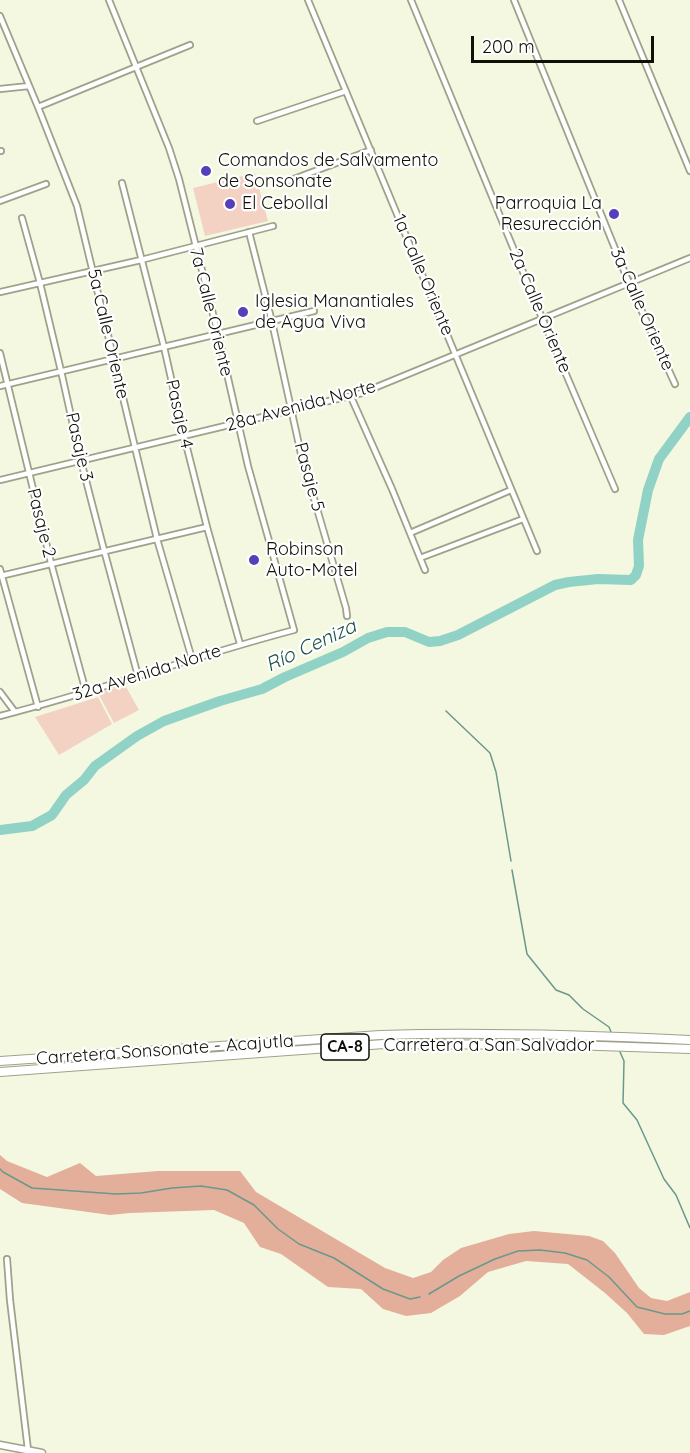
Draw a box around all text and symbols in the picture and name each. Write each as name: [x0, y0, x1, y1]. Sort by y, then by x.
scale bar: [474, 24, 657, 62]
text: 200 m: [482, 35, 535, 58]
place label: Comandos de Salvamento de Sonsonate: [218, 150, 438, 192]
marker: Comandos de Salvamento de Sonsonate: [199, 164, 213, 178]
place label: El Cebollal: [242, 193, 328, 215]
place label: Parroquia La Resurección: [495, 193, 602, 236]
marker: El Cebollal: [223, 197, 237, 211]
marker: Parroquia La Resurección: [607, 207, 621, 221]
street label: 1a Calle Oriente: [388, 211, 458, 339]
street label: 3a Calle Oriente: [605, 244, 679, 374]
street label: 7a Calle Oriente: [185, 245, 237, 379]
street label: 2a Calle Oriente: [504, 246, 576, 376]
street label: 5a Calle Oriente: [83, 267, 133, 401]
place label: Iglesia Manantiales de Agua Viva: [255, 291, 414, 334]
marker: Iglesia Manantiales de Agua Viva: [236, 305, 250, 319]
street label: 28a Avenida Norte: [224, 376, 378, 436]
street label: Pasaje 4: [161, 377, 197, 451]
street label: Pasaje 3: [61, 410, 97, 484]
street label: Pasaje 5: [289, 440, 329, 514]
street label: Pasaje 2: [22, 486, 60, 560]
place label: Robinson Auto-Motel: [266, 539, 358, 582]
marker: Robinson Auto-Motel: [247, 553, 261, 567]
water label: Río Ceniza: [262, 615, 360, 677]
street label: 32a Avenida Norte: [70, 640, 224, 706]
street label: Carretera Sonsonate - Acajutla: [35, 1030, 295, 1070]
road number: CA-8: [321, 1034, 369, 1060]
street label: Carretera a San Salvador: [384, 1035, 594, 1057]

